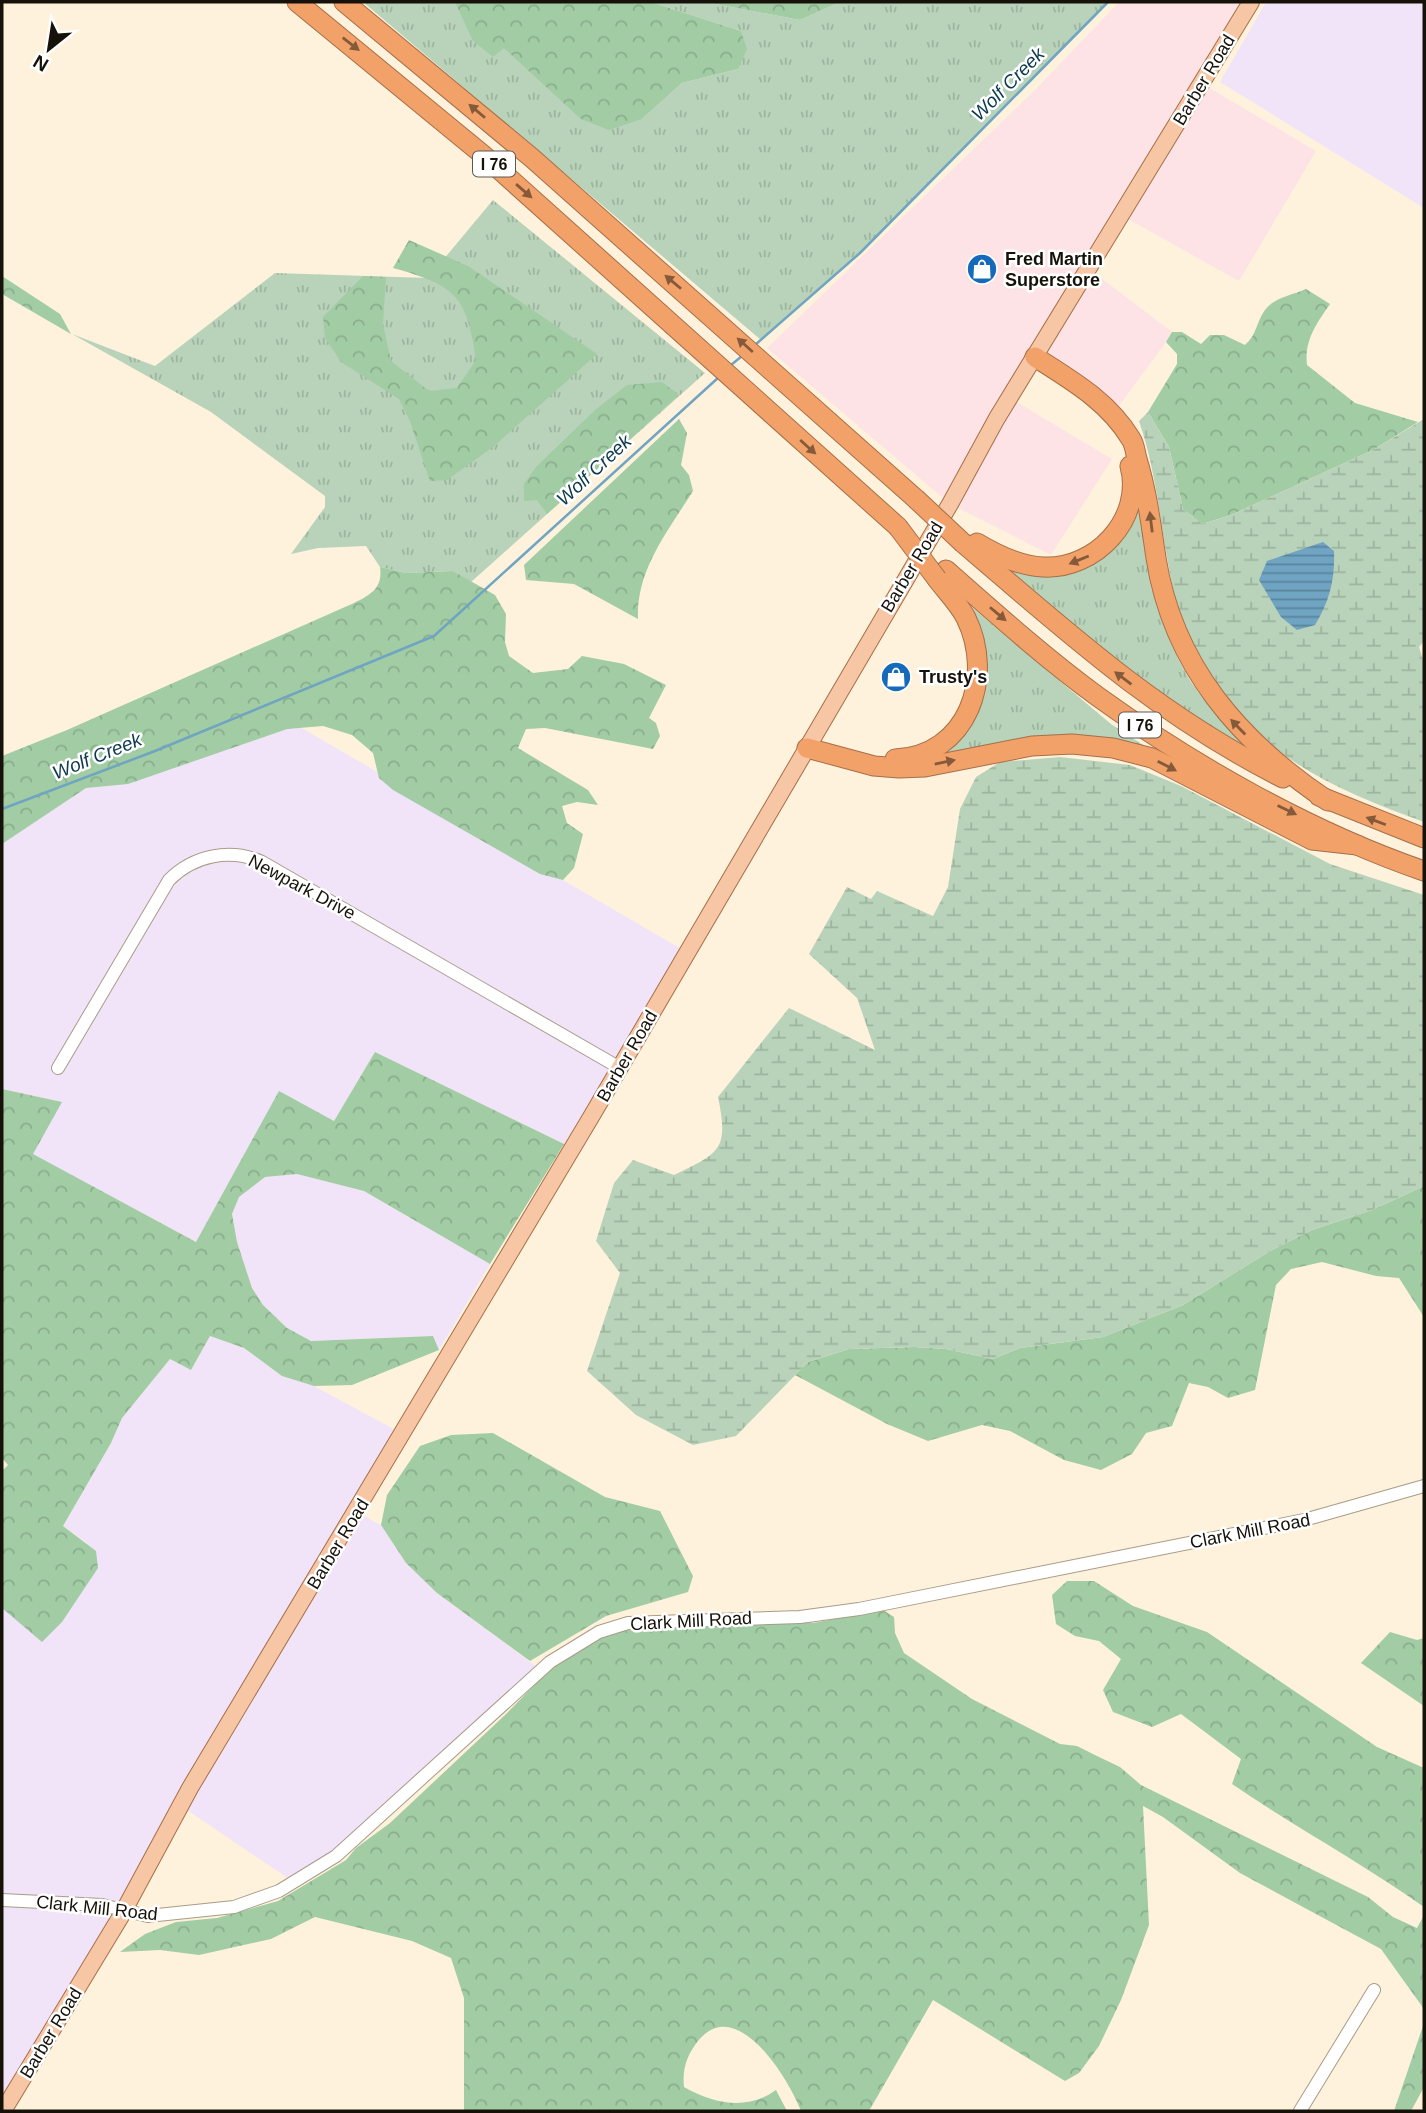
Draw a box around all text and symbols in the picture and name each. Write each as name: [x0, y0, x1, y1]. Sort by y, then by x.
north arrow: [14, 14, 84, 84]
street label: Barber Road: [1169, 31, 1239, 129]
one-way arrow: [342, 36, 359, 51]
water label: Wolf Creek: [967, 42, 1050, 125]
text: N: [30, 51, 52, 76]
one-way arrow: [469, 104, 486, 119]
road number: I 76: [473, 152, 515, 176]
one-way arrow: [516, 183, 533, 198]
place label: Fred Martin Superstore: [1005, 249, 1103, 290]
shop icon: Fred Martin Superstore: [965, 252, 999, 286]
one-way arrow: [664, 275, 681, 290]
one-way arrow: [737, 338, 754, 354]
water label: Wolf Creek: [552, 429, 637, 510]
one-way arrow: [800, 439, 817, 455]
one-way arrow: [1145, 510, 1156, 532]
street label: Barber Road: [877, 518, 947, 616]
one-way arrow: [1069, 554, 1090, 565]
one-way arrow: [989, 606, 1007, 622]
shop icon: Trusty's: [879, 660, 913, 694]
place label: Trusty's: [919, 667, 987, 687]
one-way arrow: [1114, 671, 1132, 686]
road number: I 76: [1119, 712, 1161, 738]
one-way arrow: [1230, 719, 1246, 736]
water label: Wolf Creek: [50, 728, 146, 783]
one-way arrow: [934, 757, 956, 768]
one-way arrow: [1158, 760, 1178, 772]
one-way arrow: [1277, 805, 1297, 816]
one-way arrow: [1365, 815, 1386, 826]
street label: Newpark Drive: [245, 850, 359, 924]
street label: Barber Road: [593, 1007, 661, 1105]
street label: Barber Road: [303, 1495, 373, 1593]
street label: Clark Mill Road: [1188, 1510, 1312, 1552]
street label: Clark Mill Road: [630, 1608, 752, 1634]
street label: Clark Mill Road: [35, 1892, 159, 1924]
street label: Barber Road: [16, 1984, 86, 2082]

